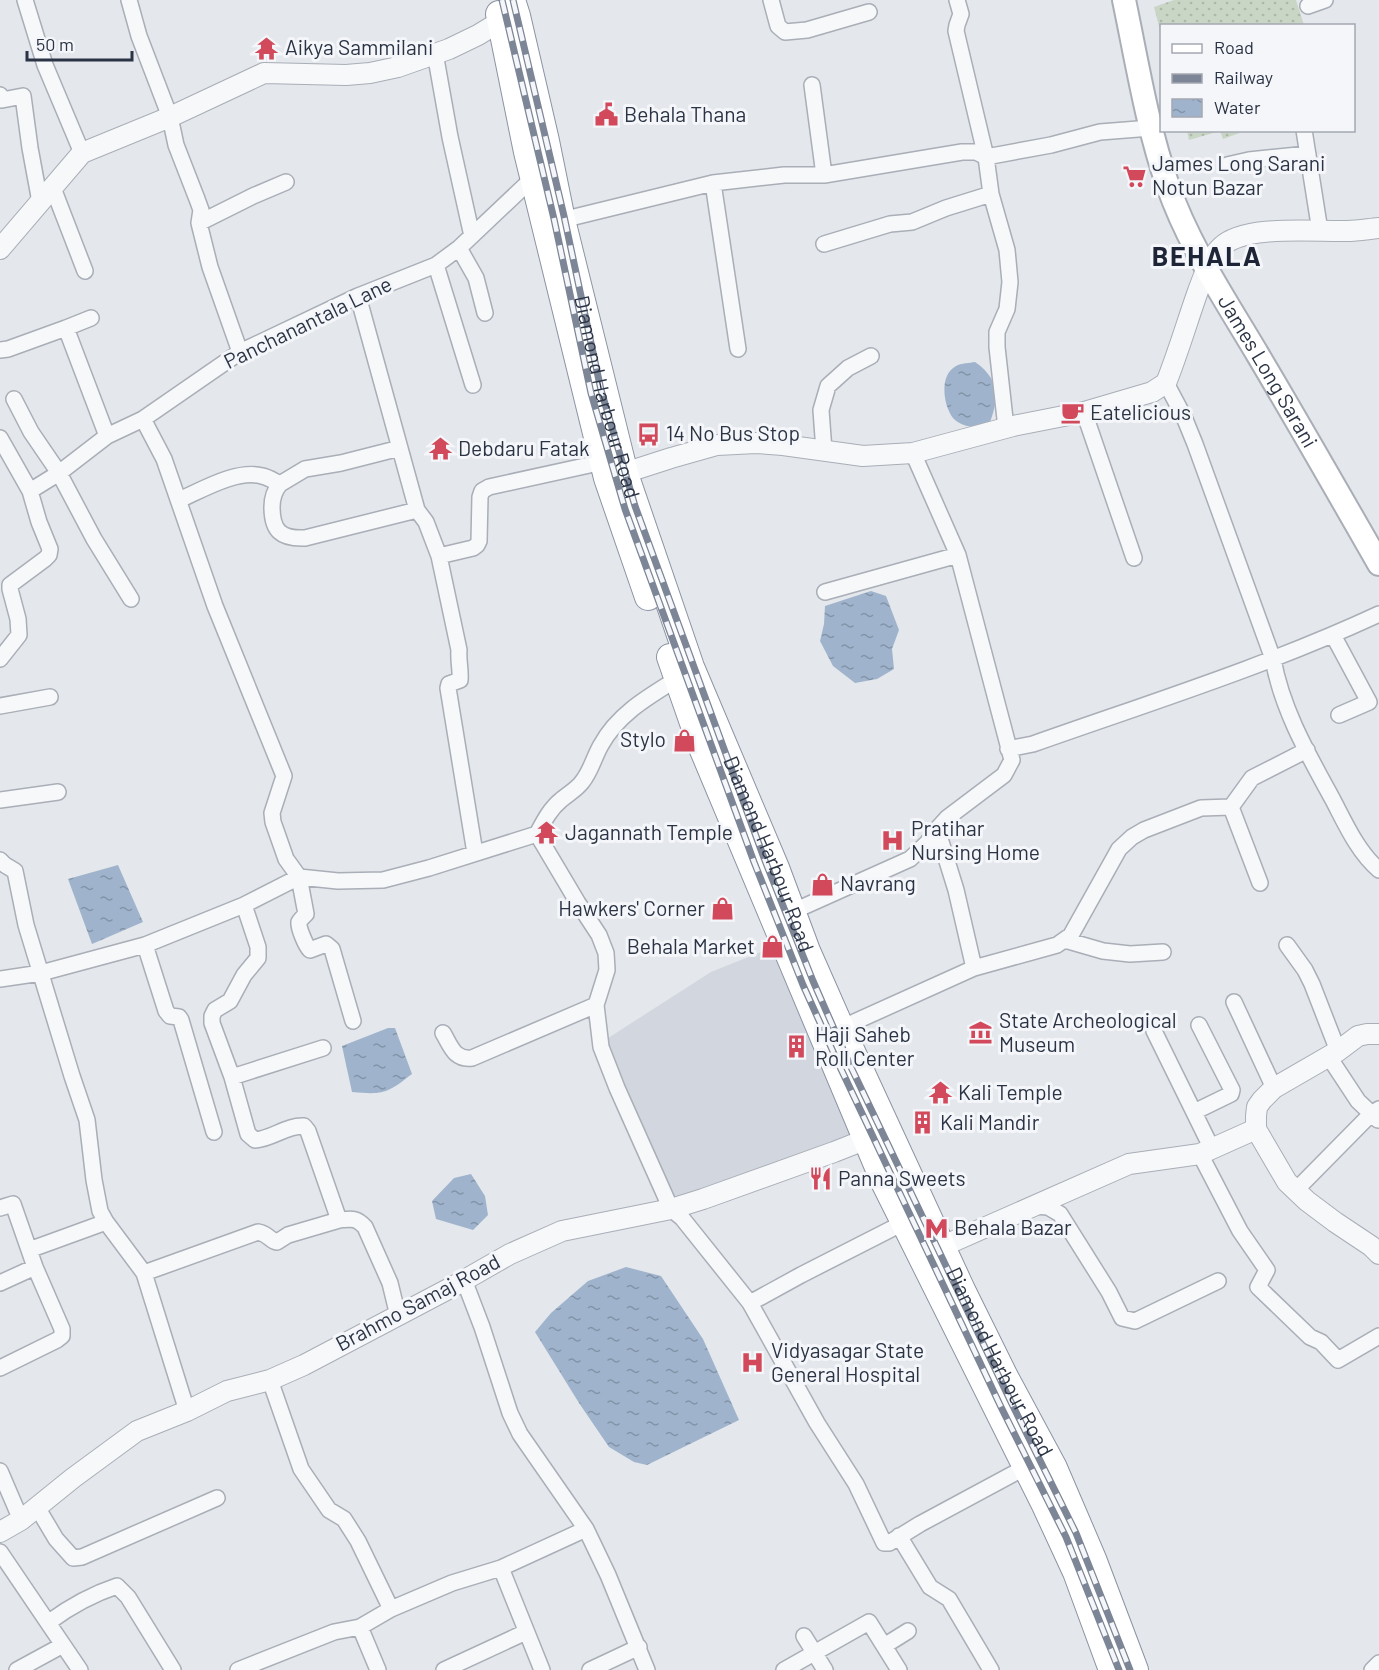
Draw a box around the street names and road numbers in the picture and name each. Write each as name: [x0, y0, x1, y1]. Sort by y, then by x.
street label: Panchanantala Lane: [219, 270, 395, 373]
street label: James Long Sarani: [1213, 290, 1324, 452]
street label: Diamond Harbour Road: [570, 293, 646, 501]
street label: Diamond Harbour Road: [719, 752, 820, 955]
street label: Brahmo Samaj Road: [331, 1248, 504, 1356]
street label: Diamond Harbour Road: [942, 1263, 1059, 1460]

